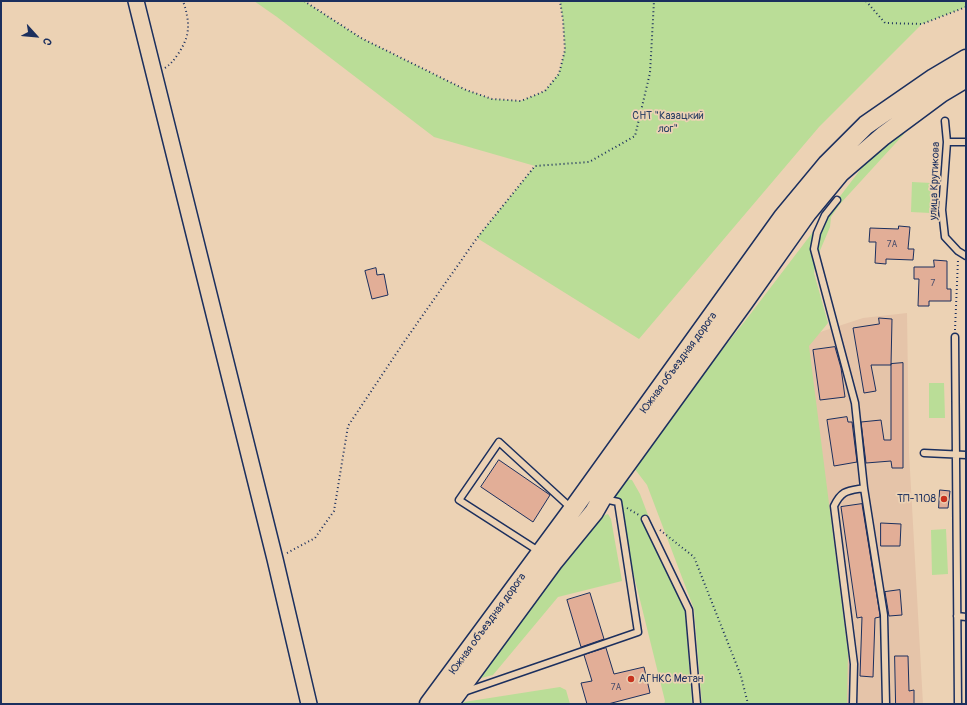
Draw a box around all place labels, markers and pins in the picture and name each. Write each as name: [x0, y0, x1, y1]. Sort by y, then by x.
place label: ТП-1108: [897, 492, 936, 506]
marker: ТП-1108: [939, 494, 949, 504]
place label: АГНКС Метан: [639, 672, 703, 686]
marker: АГНКС Метан: [626, 674, 636, 684]

